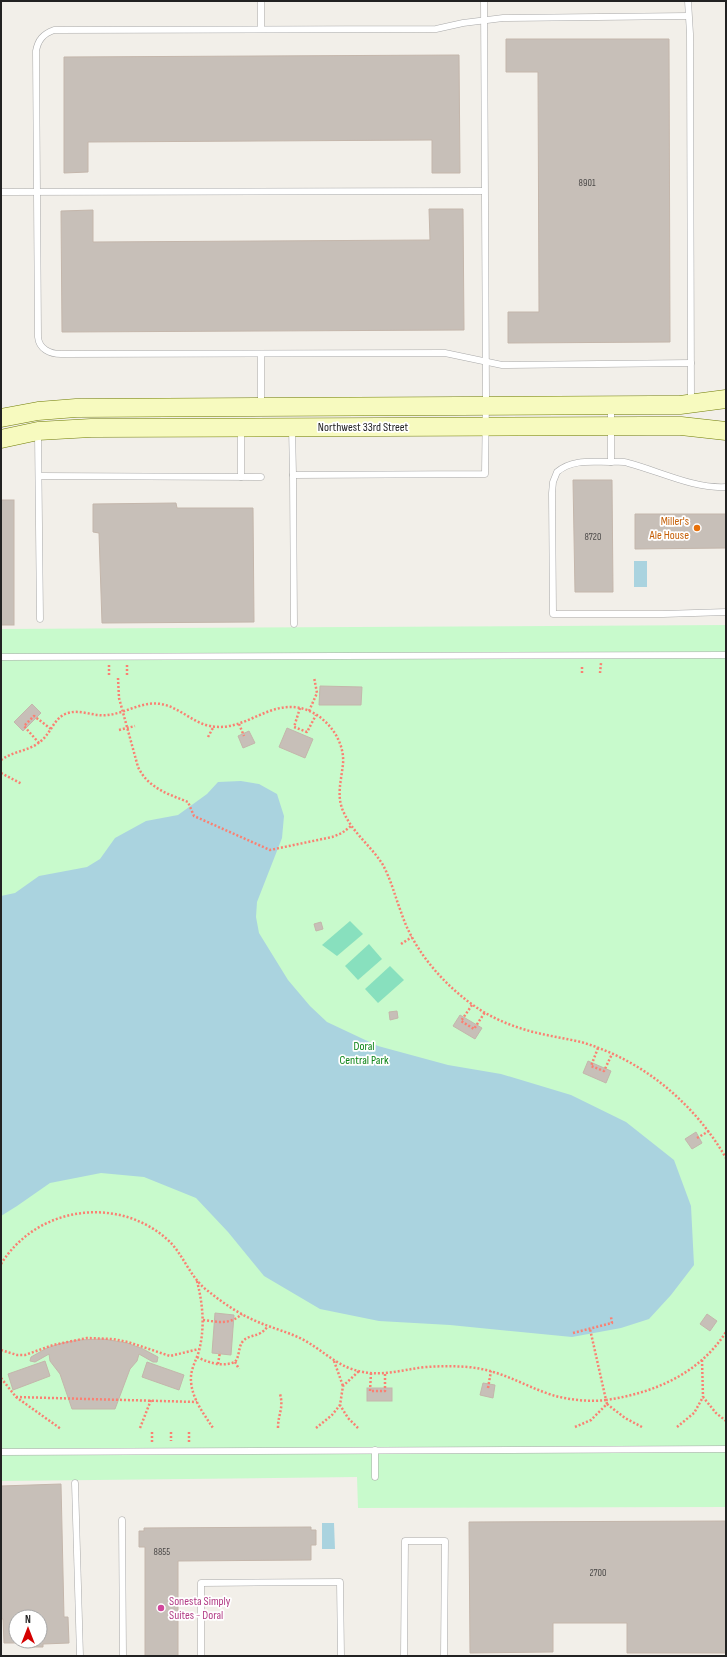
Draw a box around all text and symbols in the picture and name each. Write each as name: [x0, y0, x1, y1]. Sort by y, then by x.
house number: 8901: [579, 177, 596, 189]
street label: Northwest 33rd Street: [318, 420, 409, 435]
place label: Miller's Ale House: [649, 514, 689, 543]
marker: Miller's Ale House: [692, 523, 702, 533]
house number: 8720: [585, 531, 601, 543]
park label: Doral Central Park: [340, 1039, 389, 1068]
house number: 8855: [154, 1546, 170, 1558]
house number: 2700: [589, 1567, 607, 1579]
place label: Sonesta Simply Suites - Doral: [169, 1594, 231, 1623]
marker: Sonesta Simply Suites - Doral: [156, 1603, 166, 1613]
north arrow: [8, 1609, 48, 1649]
text: N: [25, 1613, 31, 1626]

